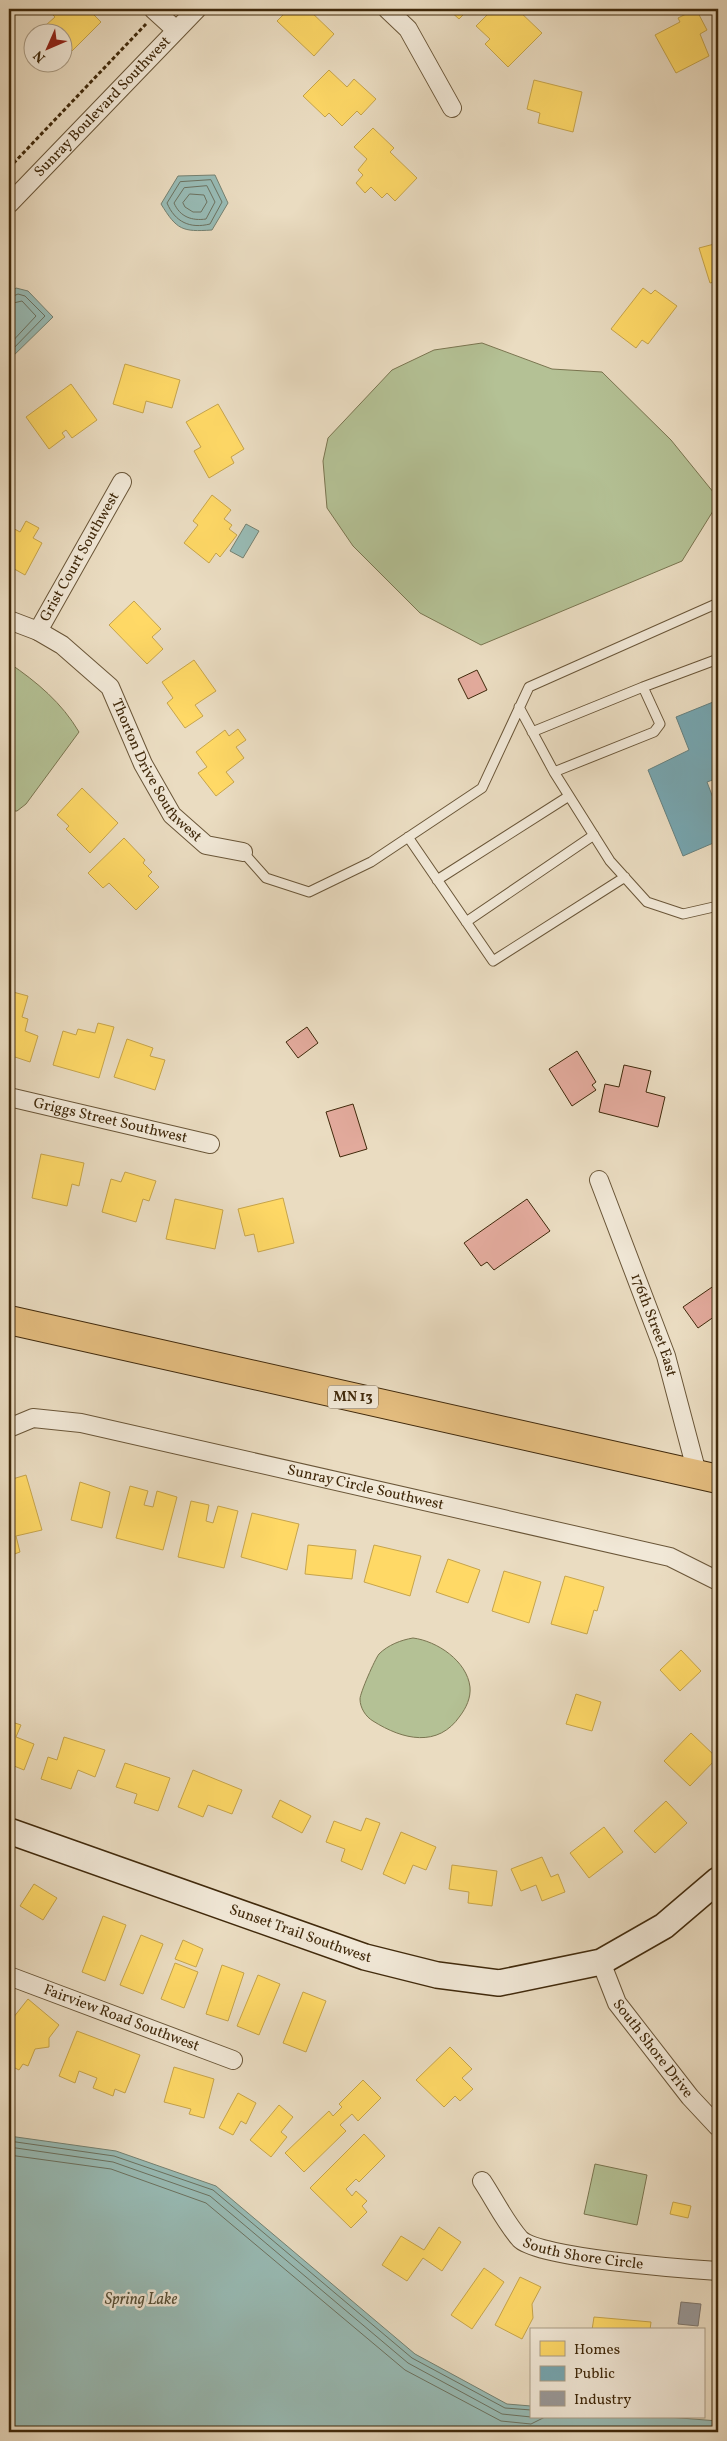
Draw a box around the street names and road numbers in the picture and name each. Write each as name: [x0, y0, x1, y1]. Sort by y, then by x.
street label: Sunray Boulevard Southwest: [30, 32, 176, 182]
street label: Grist Court Southwest: [35, 488, 125, 626]
street label: Thorton Drive Southwest: [106, 696, 206, 847]
street label: Griggs Street Southwest: [31, 1093, 189, 1149]
street label: 176th Street East: [625, 1270, 682, 1379]
road number: MN 13: [328, 1385, 378, 1408]
street label: Sunray Circle Southwest: [285, 1460, 446, 1516]
street label: Sunset Trail Southwest: [226, 1899, 374, 1969]
street label: Fairview Road Southwest: [40, 1979, 202, 2057]
street label: South Shore Drive: [607, 1995, 698, 2103]
street label: South Shore Circle: [519, 2232, 644, 2275]

